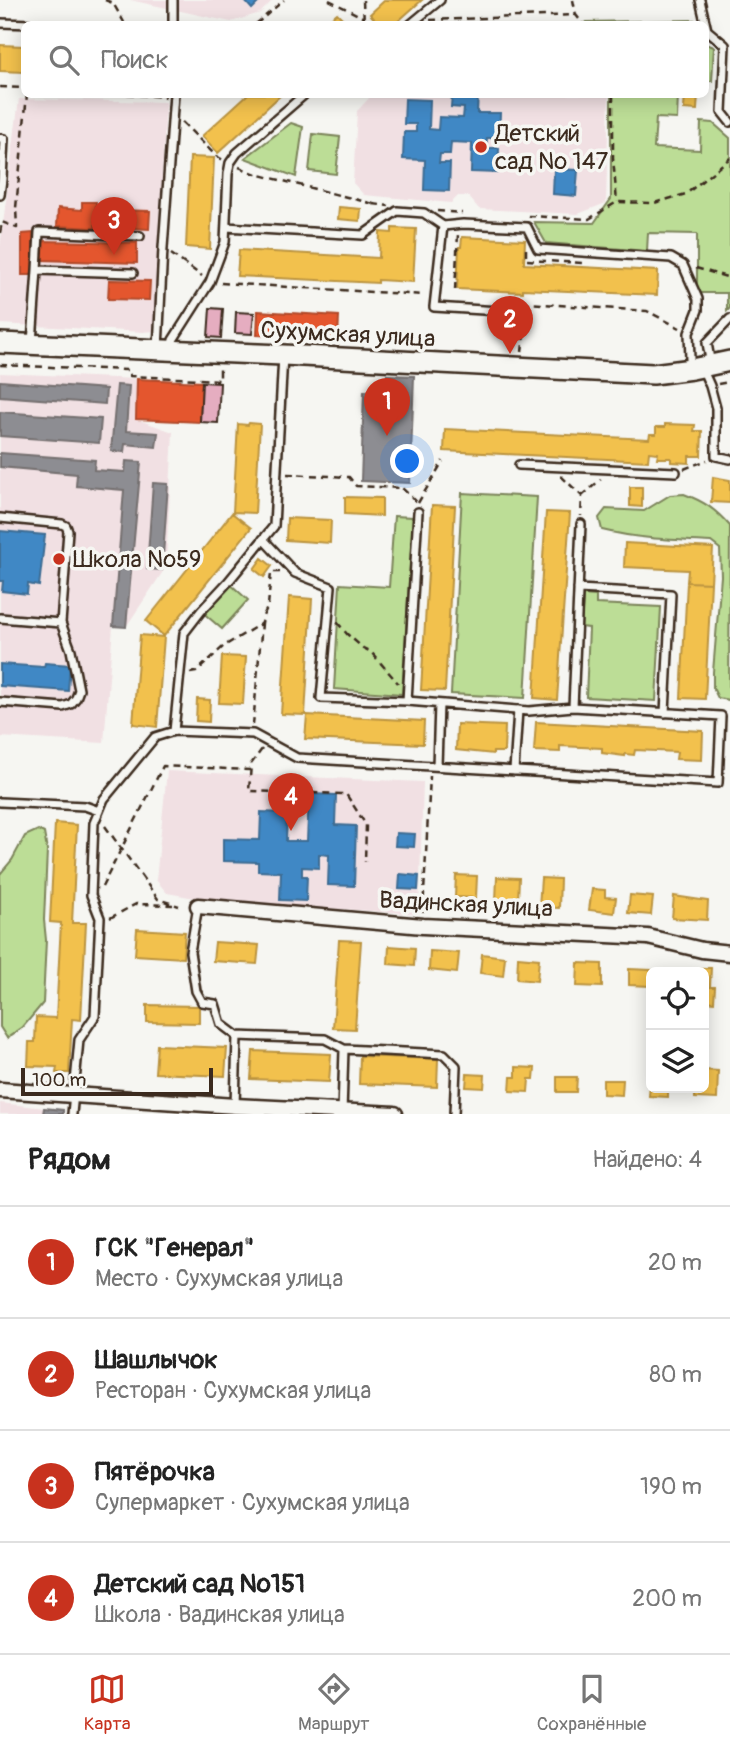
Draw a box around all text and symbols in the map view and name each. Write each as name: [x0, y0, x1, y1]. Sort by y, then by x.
search box: [21, 21, 709, 98]
icon: search: [45, 41, 83, 79]
text: Поиск: [101, 44, 169, 76]
place label: Детский сад № 147: [494, 119, 609, 176]
marker: Детский сад № 147: [473, 139, 489, 155]
pin: 3: [91, 197, 137, 255]
pin: 2: [487, 296, 533, 354]
street label: Сухумская улица: [260, 315, 436, 354]
pin: 1: [364, 378, 410, 436]
your location: [390, 444, 424, 478]
place label: Школа №59: [73, 545, 201, 574]
marker: Школа №59: [51, 551, 67, 567]
pin: 4: [268, 773, 314, 831]
street label: Вадинская улица: [378, 885, 554, 924]
map controls: [646, 967, 709, 1093]
button: locate: [646, 967, 709, 1030]
button: layers: [646, 1030, 709, 1093]
scale bar: [21, 1065, 214, 1097]
text: 100 m: [32, 1068, 86, 1092]
text: Рядом: [28, 1141, 111, 1178]
text: Найдено: 4: [592, 1145, 702, 1174]
text: ГСК "Генерал": [95, 1232, 254, 1264]
text: 1: [47, 1248, 56, 1277]
text: 20 m: [648, 1248, 702, 1277]
text: Место · Сухумская улица: [95, 1264, 343, 1293]
text: Шашлычок: [95, 1344, 218, 1376]
text: 2: [45, 1360, 57, 1389]
text: 80 m: [649, 1360, 702, 1389]
text: Ресторан · Сухумская улица: [95, 1376, 371, 1405]
text: Пятёрочка: [95, 1456, 215, 1488]
text: 3: [45, 1472, 57, 1501]
text: 190 m: [640, 1472, 702, 1501]
text: Супермаркет · Сухумская улица: [95, 1488, 410, 1517]
text: Детский сад №151: [95, 1568, 305, 1600]
text: 4: [44, 1584, 58, 1613]
text: 200 m: [632, 1584, 702, 1613]
text: Школа · Вадинская улица: [95, 1600, 345, 1629]
tab: Карта: [84, 1670, 131, 1736]
tab: Маршрут: [298, 1670, 370, 1736]
tab: Сохранённые: [537, 1670, 646, 1736]

